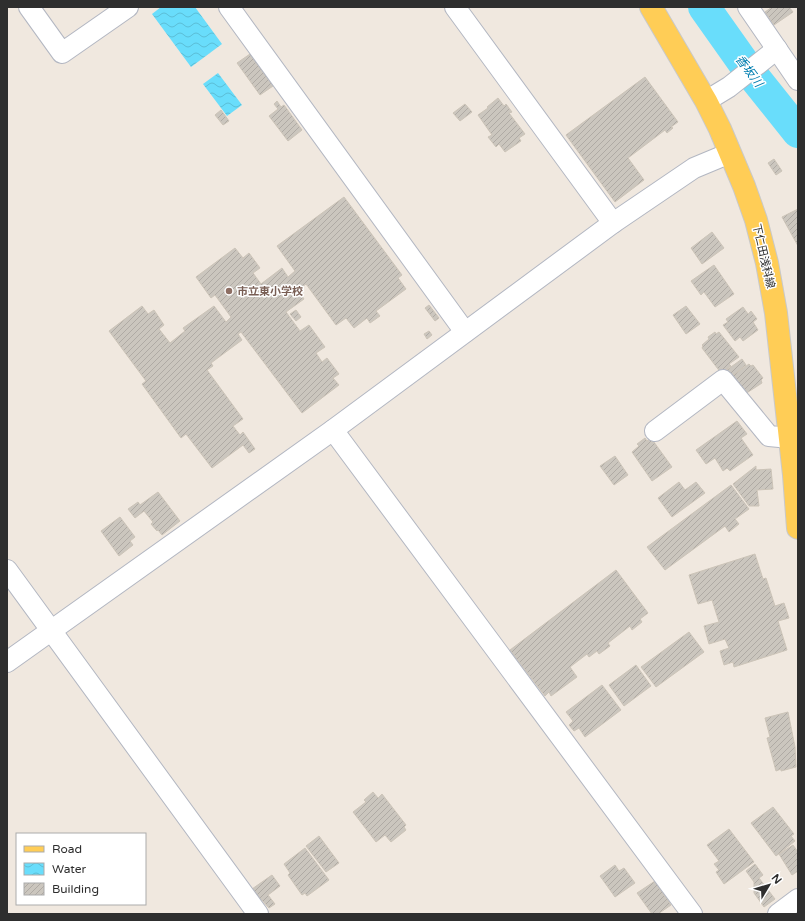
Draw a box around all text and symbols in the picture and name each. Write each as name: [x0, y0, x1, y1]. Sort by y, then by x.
water label: 香坂川: [733, 52, 767, 91]
street label: 下仁田浅科線: [750, 222, 777, 290]
place label: 市立東小学校: [237, 285, 303, 298]
marker: 市立東小学校: [224, 286, 234, 296]
legend: [16, 833, 146, 905]
text: Road: [52, 842, 82, 856]
text: Water: [52, 862, 87, 876]
north arrow: [749, 865, 789, 905]
text: N: [769, 872, 784, 887]
text: Building: [52, 882, 99, 896]

